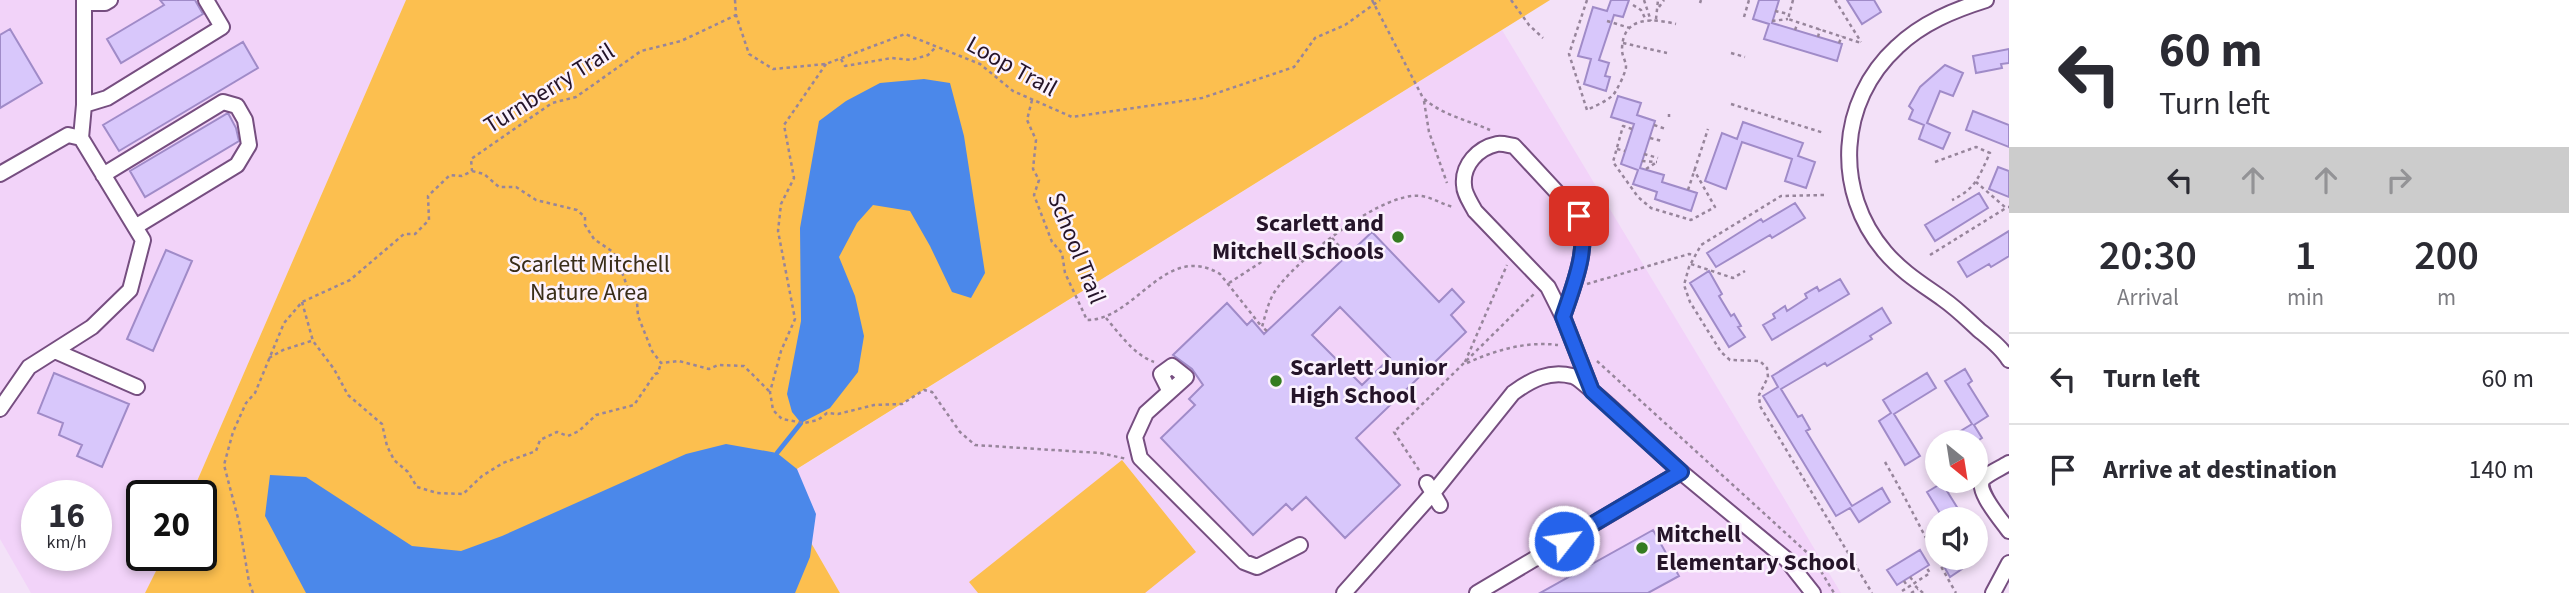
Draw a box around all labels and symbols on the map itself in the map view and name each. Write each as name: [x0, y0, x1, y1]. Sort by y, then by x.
street label: Loop Trail: [960, 27, 1064, 106]
street label: Turnberry Trail: [477, 34, 621, 143]
pin: [1549, 186, 1609, 246]
street label: School Trail: [1038, 187, 1115, 309]
place label: Scarlett and Mitchell Schools: [1212, 206, 1384, 269]
marker: Scarlett and Mitchell Schools: [1390, 229, 1406, 245]
park label: Scarlett Mitchell Nature Area: [508, 247, 670, 310]
place label: Scarlett Junior High School: [1290, 350, 1448, 413]
marker: Scarlett Junior High School: [1268, 373, 1284, 389]
north arrow: [1925, 430, 1988, 494]
speed limit sign: 20: [126, 480, 217, 571]
position arrow: [1527, 504, 1601, 578]
place label: Mitchell Elementary School: [1656, 517, 1855, 580]
marker: Mitchell Elementary School: [1634, 540, 1650, 556]

